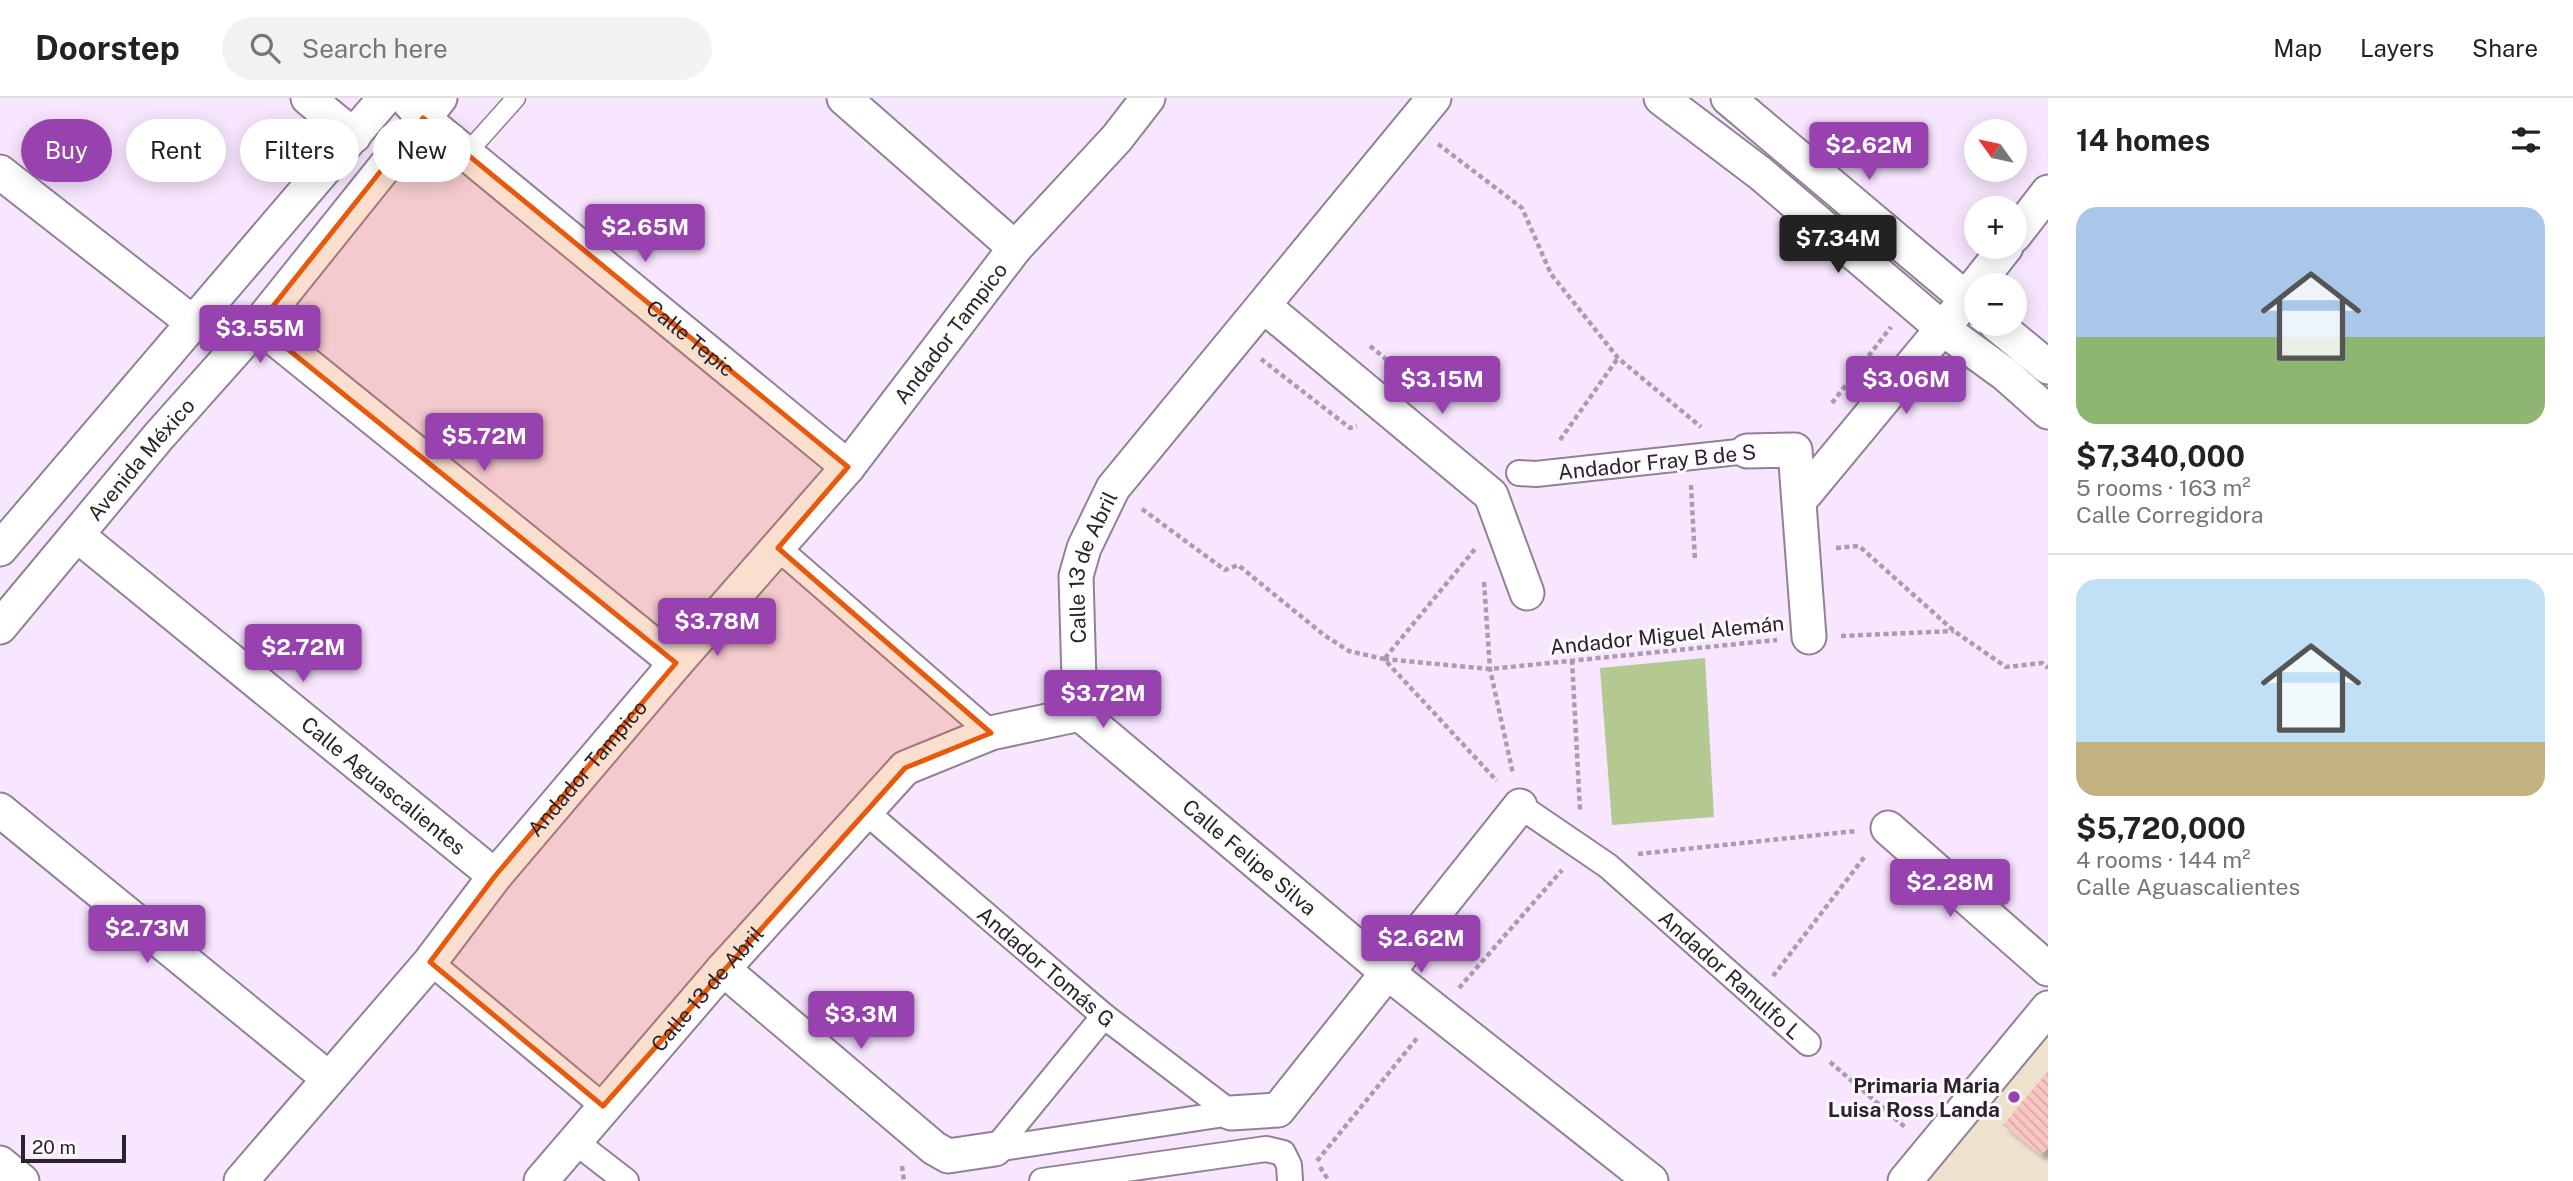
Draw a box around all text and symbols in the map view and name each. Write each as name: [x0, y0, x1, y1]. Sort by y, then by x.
search box: [222, 17, 712, 80]
text: Doorstep: [35, 29, 180, 67]
icon: search: [246, 29, 284, 67]
text: Search here: [302, 33, 448, 64]
text: Map: [2273, 34, 2322, 62]
text: Layers: [2360, 34, 2434, 62]
text: Share: [2472, 34, 2538, 62]
chip: Buy: [21, 119, 112, 182]
chip: Rent: [126, 119, 226, 182]
chip: Filters: [240, 119, 359, 182]
chip: New: [373, 119, 471, 182]
north arrow: [1964, 119, 2026, 182]
map controls: [1964, 119, 2027, 336]
icon: filters: [2507, 121, 2545, 159]
pin: $2.62M: [1812, 122, 1926, 182]
text: 14 homes: [2076, 122, 2210, 158]
text: $2.62M: [1825, 131, 1913, 158]
button: +: [1964, 196, 2027, 259]
pin: $2.65M: [588, 204, 702, 264]
text: $2.65M: [601, 213, 689, 240]
pin: $7.34M: [1781, 216, 1895, 275]
text: $7.34M: [1795, 224, 1881, 251]
icon: home: [2248, 253, 2374, 379]
street label: Andador Tampico: [888, 257, 1012, 408]
button: −: [1964, 273, 2027, 336]
street label: Calle Tepic: [642, 295, 740, 382]
pin: $3.55M: [203, 306, 317, 365]
text: $3.55M: [215, 314, 305, 341]
pin: $3.15M: [1385, 356, 1499, 416]
pin: $3.06M: [1849, 356, 1963, 416]
text: $3.15M: [1400, 365, 1484, 392]
text: $3.06M: [1862, 365, 1950, 392]
street label: Avenida México: [82, 393, 199, 525]
pin: $5.72M: [427, 414, 541, 473]
text: $5.72M: [441, 422, 527, 449]
text: $7,340,000: [2076, 438, 2245, 474]
street label: Andador Fray B de S: [1557, 439, 1757, 485]
text: 5 rooms · 163 m²: [2076, 474, 2251, 501]
street label: Calle 13 de Abril: [1063, 487, 1122, 644]
text: Calle Corregidora: [2076, 501, 2263, 528]
pin: $3.78M: [660, 598, 774, 658]
text: $3.78M: [674, 607, 760, 634]
street label: Andador Miguel Alemán: [1549, 610, 1785, 660]
pin: $2.72M: [246, 624, 360, 684]
icon: home: [2248, 625, 2374, 751]
text: $2.72M: [261, 633, 345, 660]
pin: $3.72M: [1046, 670, 1160, 730]
text: $3.72M: [1060, 679, 1146, 706]
street label: Andador Tampico: [522, 695, 652, 841]
street label: Calle Aguascalientes: [297, 711, 471, 860]
street label: Calle Felipe Silva: [1178, 794, 1322, 920]
text: $5,720,000: [2076, 810, 2246, 846]
text: 4 rooms · 144 m²: [2076, 846, 2251, 873]
pin: $2.28M: [1893, 860, 2007, 919]
text: $2.28M: [1906, 868, 1994, 895]
text: Calle Aguascalientes: [2076, 873, 2300, 900]
street label: Andador Tomás G: [973, 901, 1120, 1032]
street label: Andador Ranulfo L: [1654, 905, 1807, 1044]
pin: $2.73M: [90, 906, 204, 965]
text: $2.73M: [104, 914, 190, 941]
pin: $2.62M: [1364, 916, 1478, 975]
street label: Calle 13 de Abril: [645, 921, 768, 1056]
text: $2.62M: [1377, 924, 1465, 951]
pin: $3.3M: [812, 992, 910, 1051]
text: $3.3M: [824, 1000, 898, 1027]
place label: Primaria Maria Luisa Ross Landa: [1828, 1073, 2000, 1122]
marker: Primaria Maria Luisa Ross Landa: [2006, 1089, 2022, 1105]
scale bar: [21, 1132, 126, 1164]
text: 20 m: [32, 1136, 76, 1158]

